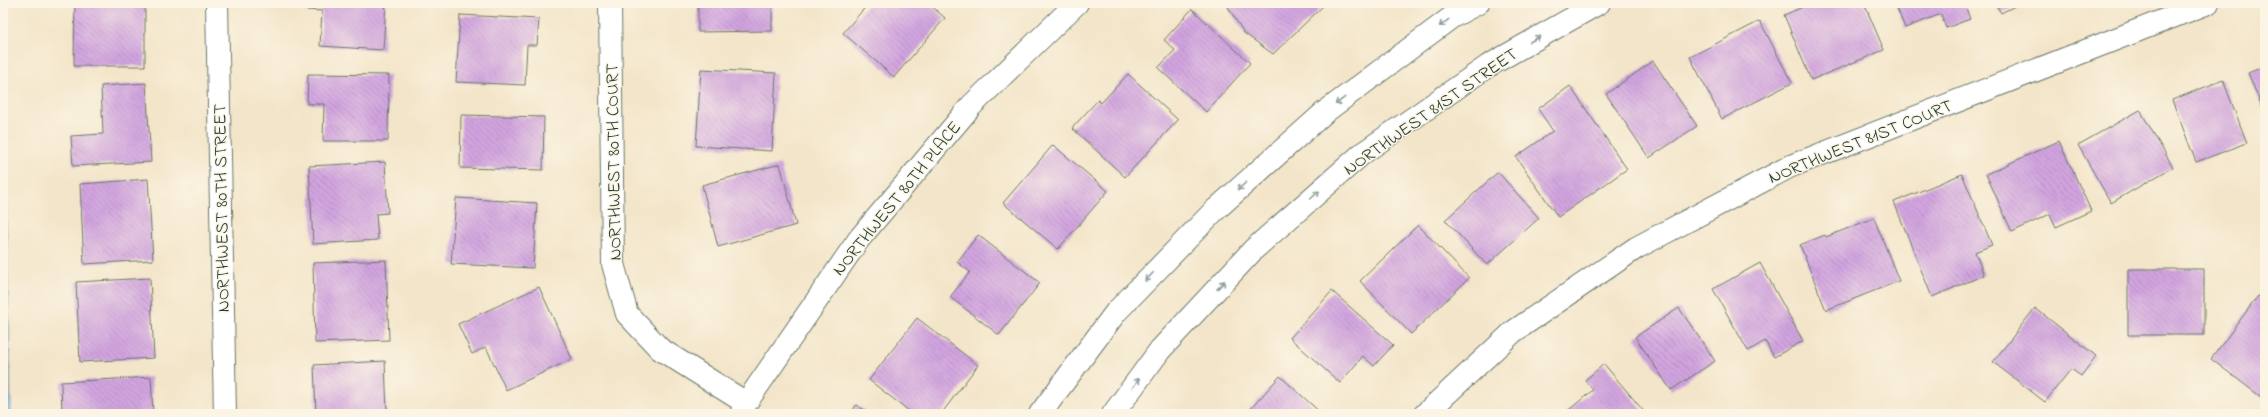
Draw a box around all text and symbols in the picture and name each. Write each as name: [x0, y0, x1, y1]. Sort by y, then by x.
one-way arrow: [1439, 19, 1450, 28]
one-way arrow: [1529, 35, 1541, 43]
street label: NORTHWEST 81ST STREET: [1339, 42, 1524, 183]
street label: NORTHWEST 80TH COURT: [600, 63, 630, 261]
street label: NORTHWEST 81ST COURT: [1765, 94, 1957, 192]
one-way arrow: [1335, 97, 1346, 105]
street label: NORTHWEST 80TH STREET: [208, 103, 238, 312]
street label: NORTHWEST 80TH PLACE: [827, 116, 968, 282]
one-way arrow: [1237, 182, 1247, 191]
one-way arrow: [1310, 191, 1321, 200]
one-way arrow: [1144, 272, 1154, 282]
one-way arrow: [1216, 280, 1226, 290]
one-way arrow: [1132, 377, 1140, 388]

